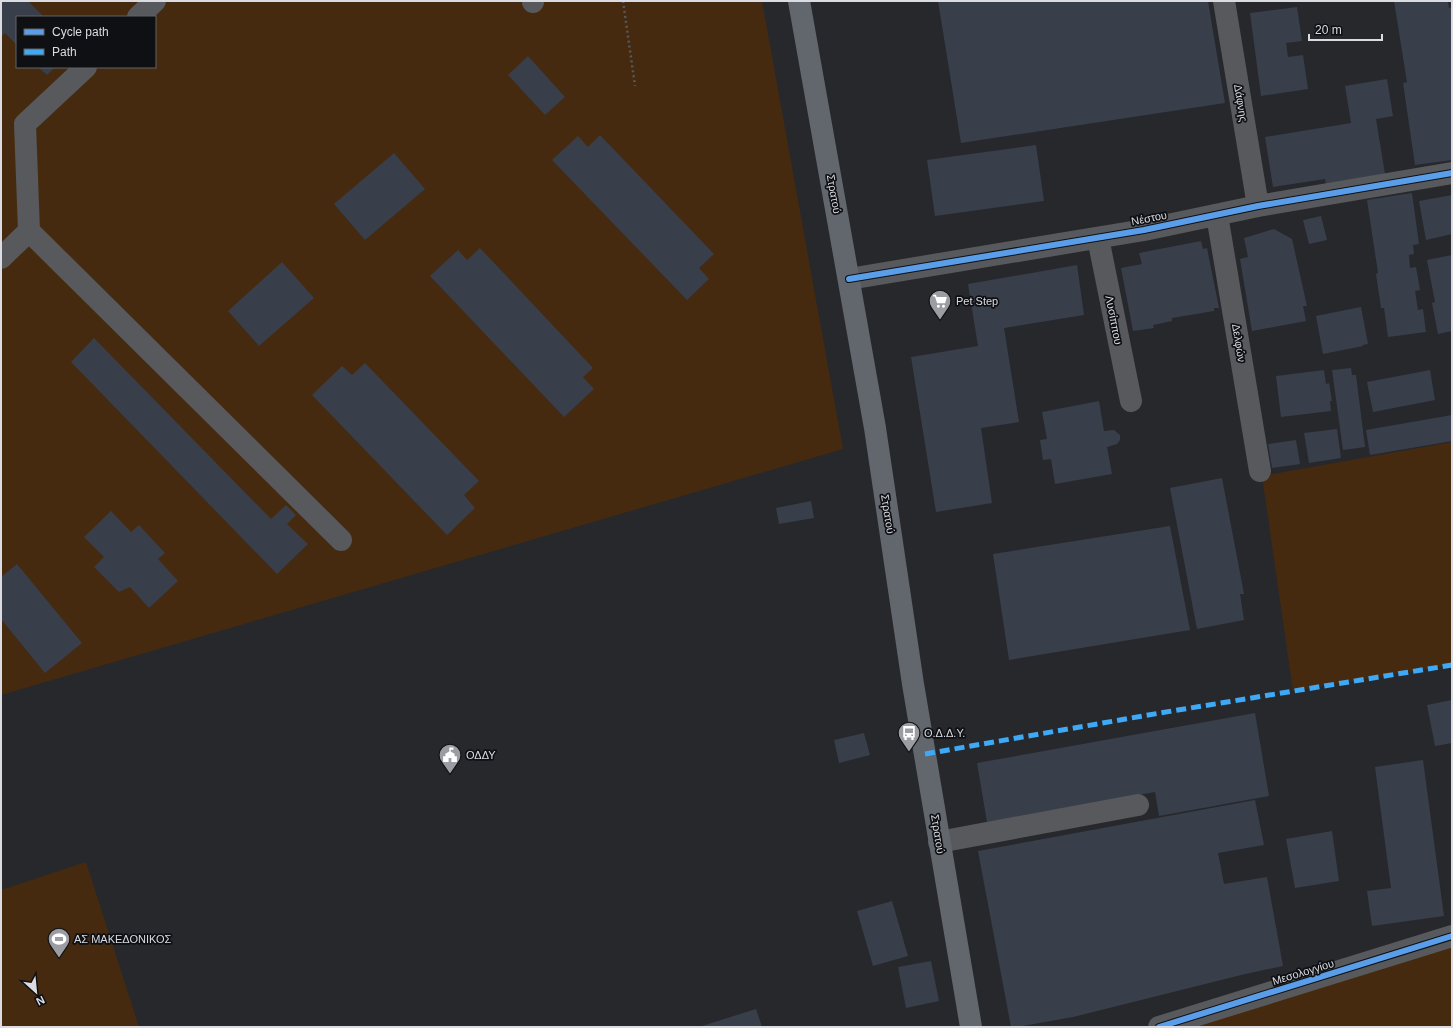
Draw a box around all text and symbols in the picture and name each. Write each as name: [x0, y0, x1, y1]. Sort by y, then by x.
legend: [16, 16, 156, 68]
scale bar: [1309, 16, 1382, 42]
text: 20 m: [1315, 23, 1342, 37]
text: Cycle path: [52, 25, 109, 39]
text: Path: [52, 45, 77, 59]
street label: Δάφνης: [1232, 83, 1250, 123]
street label: Στρατού: [825, 173, 843, 215]
street label: Νέστου: [1130, 209, 1168, 227]
supermarket icon: Pet Step: [927, 288, 953, 321]
street label: Λυσίππου: [1103, 294, 1125, 346]
place label: Pet Step: [956, 295, 998, 307]
street label: Δελφών: [1230, 323, 1248, 364]
street label: Στρατού: [879, 494, 897, 534]
bus stop icon: Ο.Δ.Δ.Υ.: [896, 720, 922, 753]
place label: Ο.Δ.Δ.Υ.: [924, 727, 965, 739]
public building icon: ΟΔΔΥ: [437, 742, 463, 775]
place label: ΟΔΔΥ: [466, 749, 496, 761]
street label: Στρατού: [929, 814, 947, 854]
sports icon: ΑΣ ΜΑΚΕΔΟΝΙΚΟΣ: [46, 926, 72, 959]
place label: ΑΣ ΜΑΚΕΔΟΝΙΚΟΣ: [74, 933, 172, 945]
street label: Μεσολογγίου: [1271, 957, 1335, 987]
north arrow: [16, 972, 56, 1012]
text: N: [34, 994, 47, 1008]

